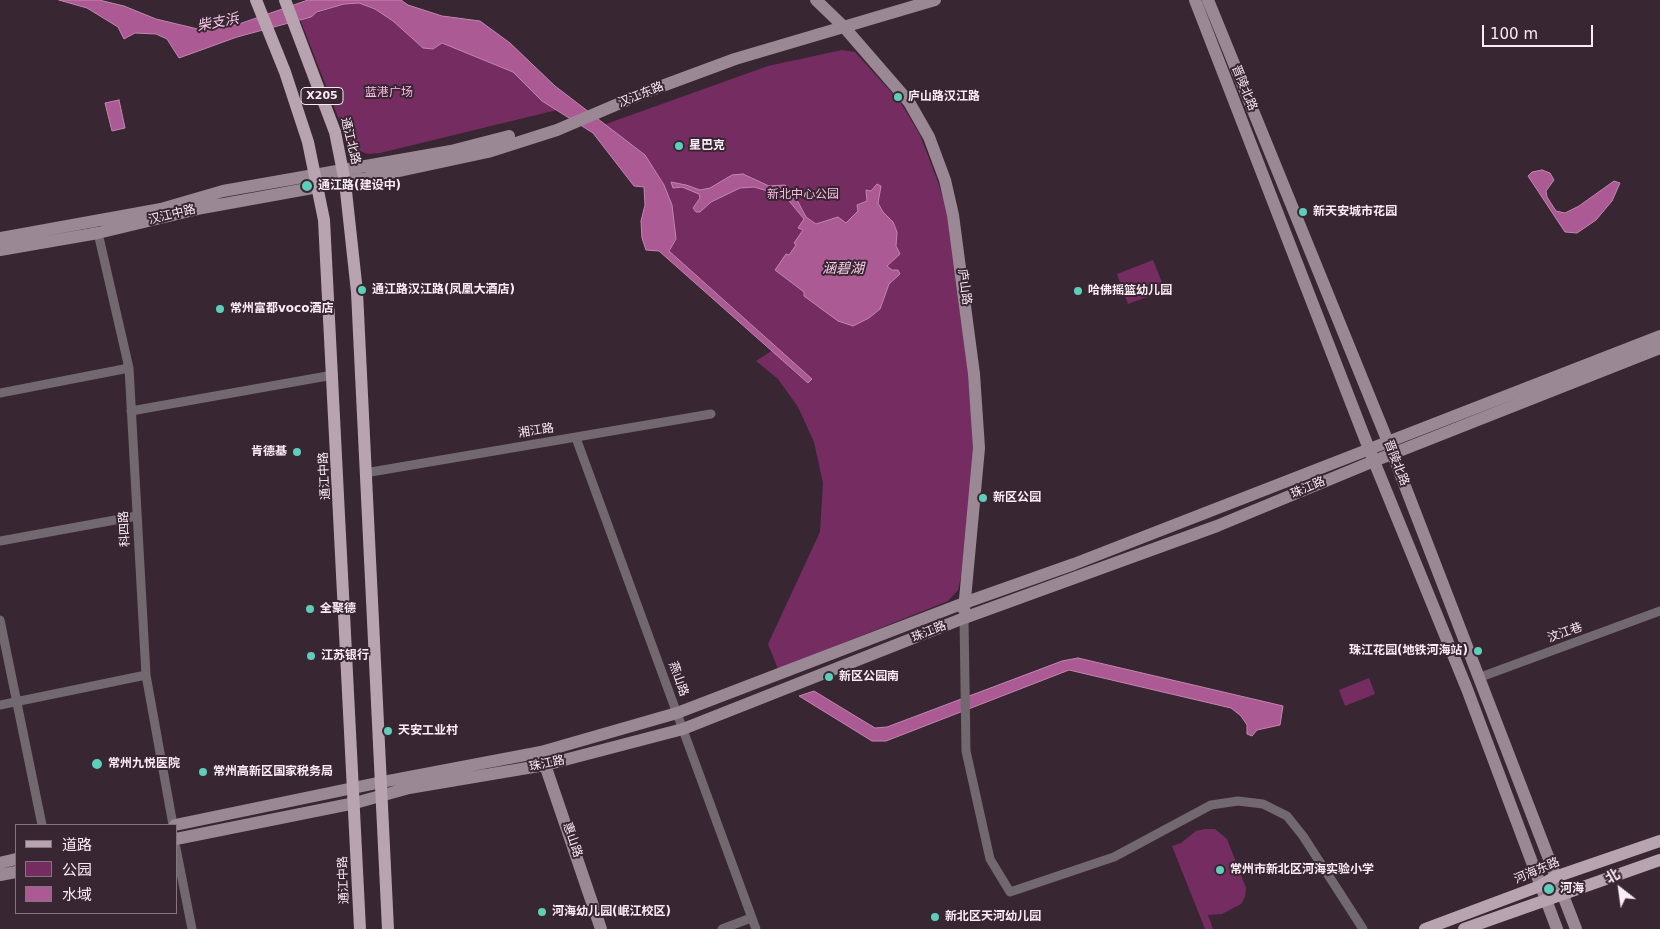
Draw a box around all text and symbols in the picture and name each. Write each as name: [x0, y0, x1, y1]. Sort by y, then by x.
water label: 柴支浜: [196, 11, 240, 35]
scale bar: [1485, 15, 1596, 47]
text: 100 m: [1490, 25, 1538, 43]
street label: 晋陵北路: [1228, 63, 1260, 113]
street label: 汉江东路: [616, 79, 666, 111]
park label: 蓝港广场: [365, 86, 413, 100]
road number: X205: [301, 88, 343, 104]
place label: 庐山路汉江路: [908, 90, 980, 104]
marker: 庐山路汉江路: [892, 91, 904, 103]
street label: 通江北路: [337, 116, 363, 166]
place label: 星巴克: [689, 139, 725, 153]
marker: 星巴克: [673, 140, 685, 152]
marker: 通江路(建设中): [300, 179, 314, 193]
place label: 通江路(建设中): [318, 179, 401, 193]
park label: 新北中心公园: [767, 188, 839, 202]
street label: 汉江中路: [147, 202, 197, 228]
place label: 新天安城市花园: [1313, 205, 1397, 219]
marker: 新天安城市花园: [1297, 206, 1309, 218]
water label: 涵碧湖: [822, 261, 864, 277]
street label: 庐山路: [954, 268, 974, 306]
place label: 通江路汉江路(凤凰大酒店): [372, 283, 515, 297]
marker: 通江路汉江路(凤凰大酒店): [356, 284, 368, 296]
place label: 哈佛摇篮幼儿园: [1088, 284, 1172, 298]
marker: 哈佛摇篮幼儿园: [1072, 285, 1084, 297]
place label: 常州富都voco酒店: [230, 302, 333, 316]
marker: 常州富都voco酒店: [214, 303, 226, 315]
street label: 湘江路: [517, 421, 555, 441]
street label: 晋陵北路: [1381, 438, 1411, 488]
place label: 肯德基: [251, 445, 287, 459]
marker: 肯德基: [291, 446, 303, 458]
street label: 通江中路: [317, 452, 333, 500]
street label: 珠江路: [1289, 474, 1327, 502]
place label: 新区公园: [993, 491, 1041, 505]
marker: 新区公园: [977, 492, 989, 504]
street label: 科四路: [117, 511, 133, 547]
place label: 全聚德: [320, 602, 356, 616]
marker: 全聚德: [304, 603, 316, 615]
street label: 珠江路: [910, 619, 948, 645]
street label: 汶江巷: [1546, 620, 1584, 646]
place label: 珠江花园(地铁河海站): [1349, 644, 1468, 658]
marker: 珠江花园(地铁河海站): [1472, 645, 1484, 657]
place label: 江苏银行: [321, 649, 369, 663]
marker: 江苏银行: [305, 650, 317, 662]
street label: 燕山路: [665, 660, 691, 698]
place label: 新区公园南: [839, 670, 899, 684]
marker: 新区公园南: [823, 671, 835, 683]
place label: 天安工业村: [398, 724, 458, 738]
marker: 天安工业村: [382, 725, 394, 737]
street label: 珠江路: [528, 753, 566, 775]
marker: 常州九悦医院: [90, 757, 104, 771]
place label: 常州九悦医院: [108, 757, 180, 771]
place label: 常州高新区国家税务局: [213, 765, 333, 779]
marker: 常州高新区国家税务局: [197, 766, 209, 778]
street label: 惠山路: [559, 821, 585, 859]
legend: [15, 824, 178, 914]
text: 道路: [62, 836, 92, 854]
street label: 河海东路: [1512, 855, 1562, 887]
street label: 通江中路: [336, 856, 352, 904]
text: 公园: [62, 861, 92, 879]
place label: 常州市新北区河海实验小学: [1230, 863, 1374, 877]
marker: 常州市新北区河海实验小学: [1214, 864, 1226, 876]
north arrow: [1595, 864, 1645, 914]
text: 北: [1602, 866, 1623, 886]
marker: 河海: [1542, 882, 1556, 896]
place label: 河海: [1560, 882, 1584, 896]
text: 水域: [62, 886, 92, 904]
place label: 河海幼儿园(岷江校区): [552, 905, 671, 919]
marker: 河海幼儿园(岷江校区): [536, 906, 548, 918]
place label: 新北区天河幼儿园: [945, 910, 1041, 924]
marker: 新北区天河幼儿园: [929, 911, 941, 923]

